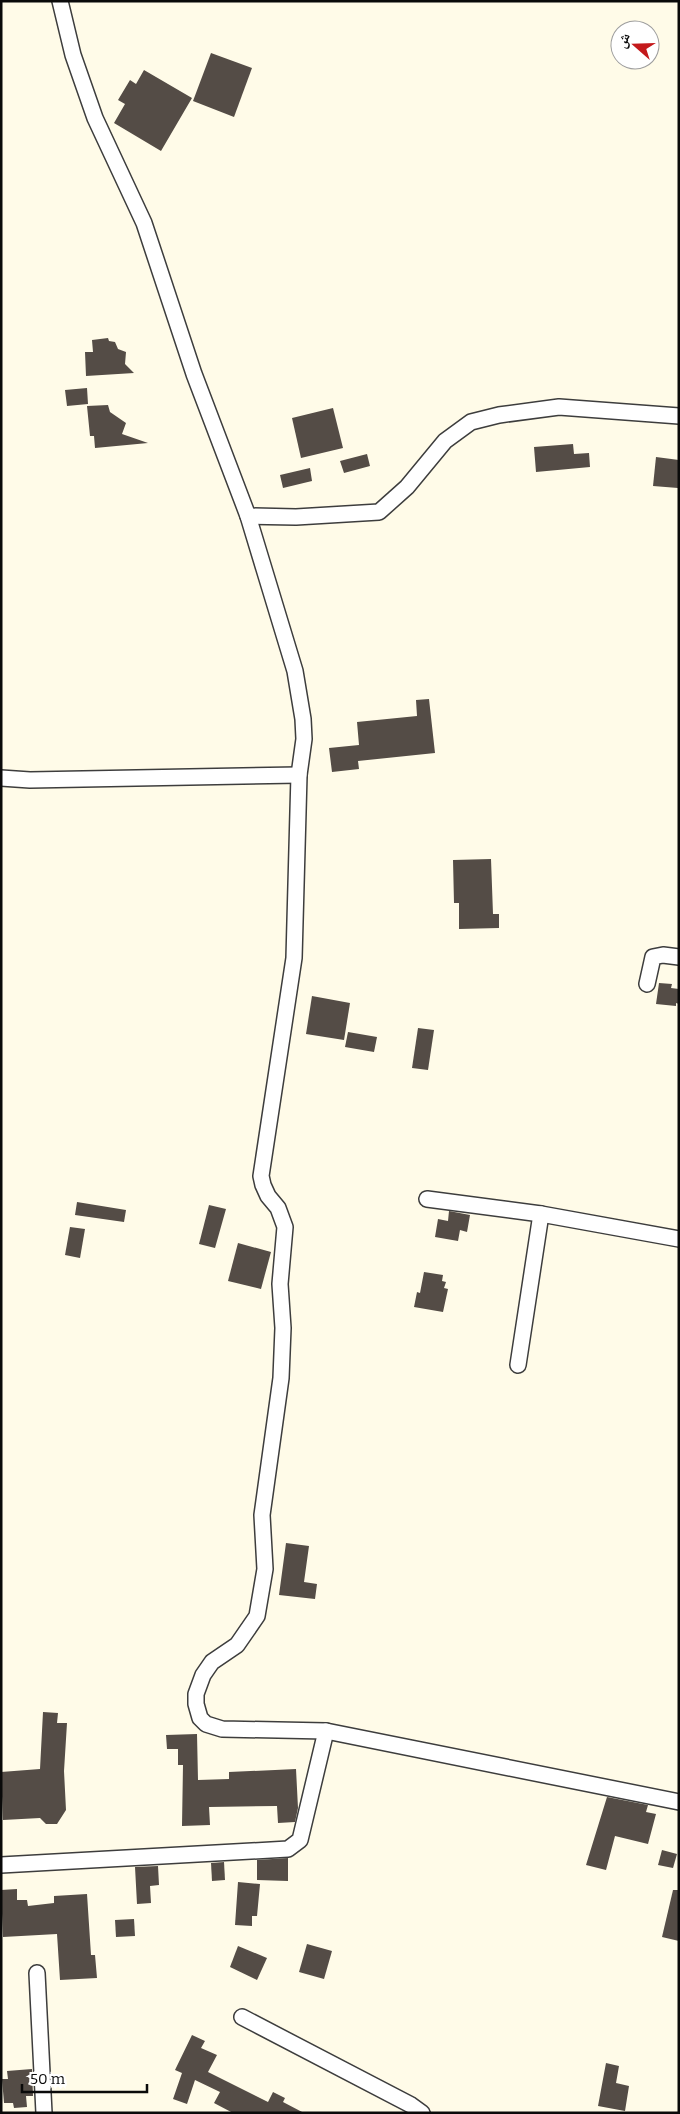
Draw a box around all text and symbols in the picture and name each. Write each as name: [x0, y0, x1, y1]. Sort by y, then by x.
north arrow: [610, 20, 660, 70]
text: ش: [613, 31, 634, 51]
scale bar: [22, 2062, 148, 2094]
text: 50 m: [30, 2070, 66, 2088]

